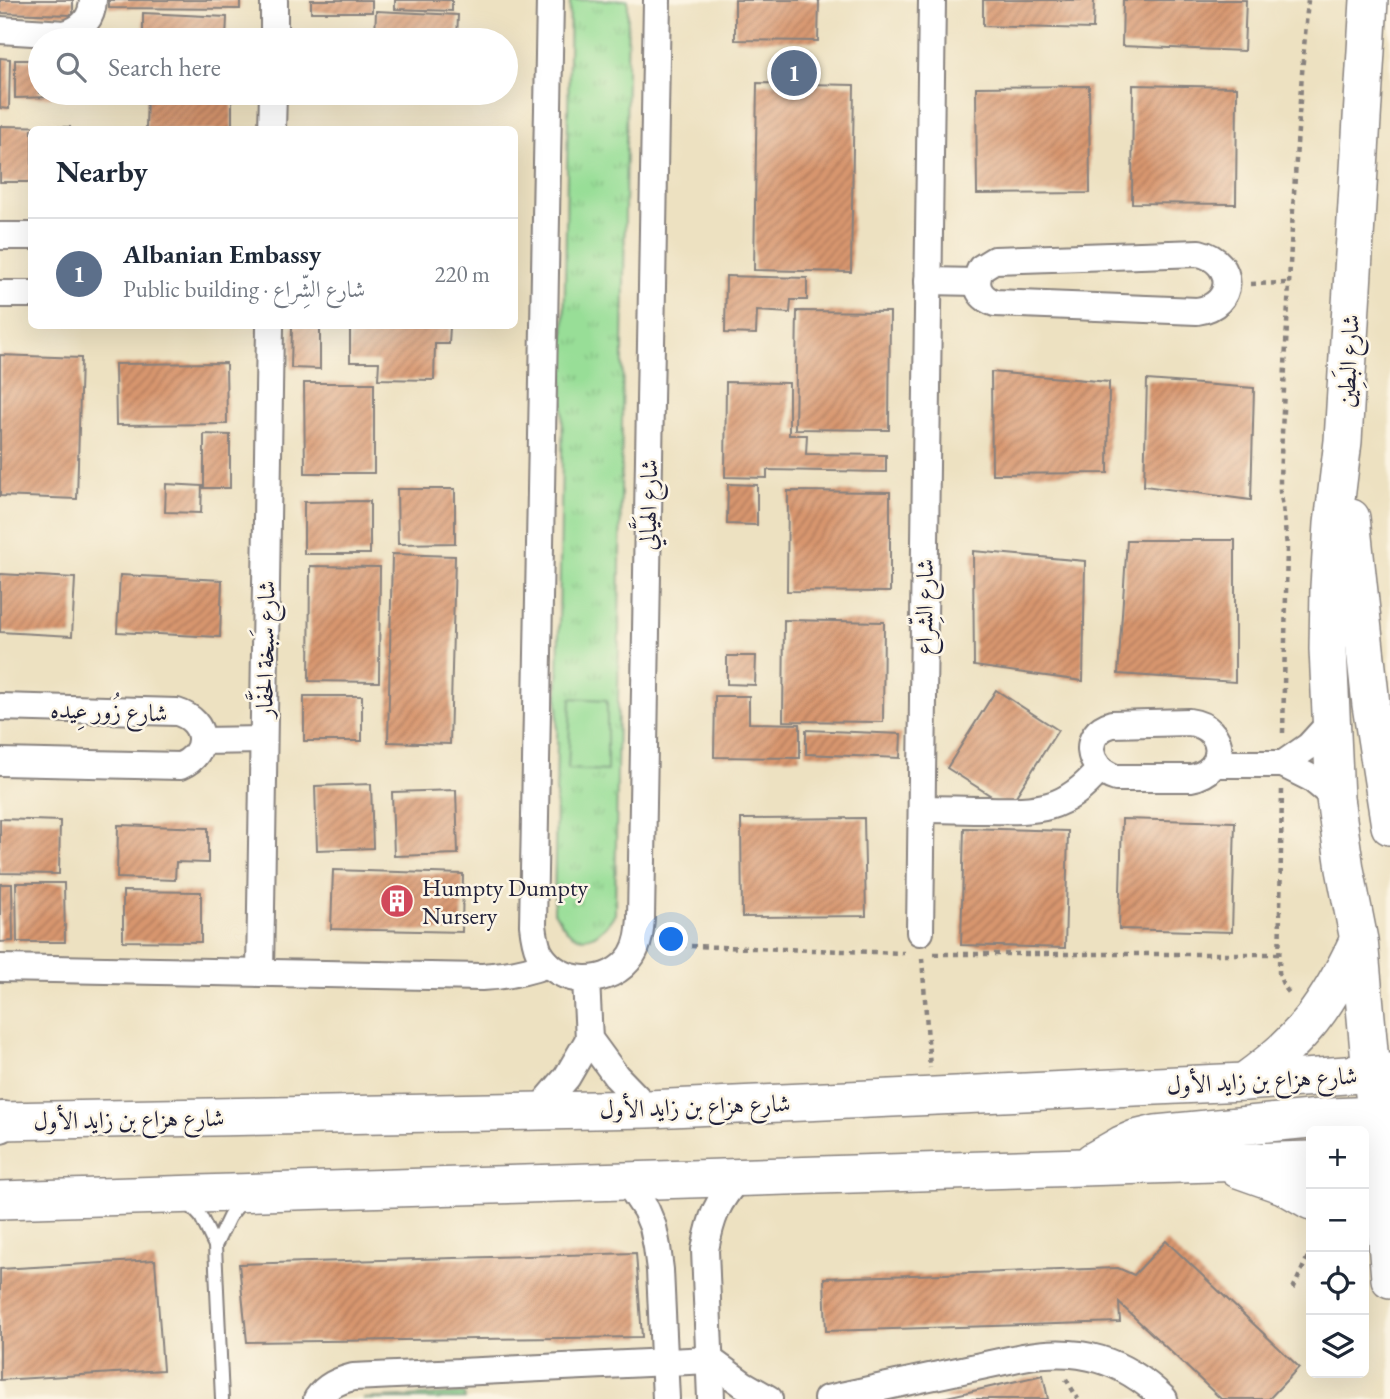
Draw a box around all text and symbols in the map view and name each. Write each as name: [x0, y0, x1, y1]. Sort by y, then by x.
search box: [28, 28, 518, 105]
pin: 1: [771, 47, 817, 99]
icon: search: [52, 48, 90, 86]
text: Search here: [108, 50, 221, 84]
text: Nearby: [56, 152, 148, 191]
text: Albanian Embassy: [123, 237, 321, 271]
text: 1: [73, 259, 85, 289]
text: 220 m: [434, 259, 490, 289]
text: Public building · شارع الشِّراع: [123, 274, 365, 304]
street label: شارع البَطِين: [1329, 314, 1371, 409]
street label: شارع الهَيَّالي: [627, 459, 669, 551]
street label: شارع الشِّراع: [908, 559, 945, 656]
street label: شارع سَبخة الحَفَّار: [244, 580, 287, 720]
street label: شارع زُور عِيده: [50, 689, 168, 734]
place label: Humpty Dumpty Nursery: [422, 872, 588, 931]
building icon: Humpty Dumpty Nursery: [378, 882, 416, 920]
your location: [654, 922, 688, 956]
street label: شارع هزاع بن زايد الأول: [1166, 1060, 1359, 1105]
street label: شارع هزاع بن زايد الأول: [599, 1087, 791, 1130]
street label: شارع هزاع بن زايد الأول: [33, 1102, 225, 1141]
map controls: [1306, 1126, 1369, 1378]
button: +: [1306, 1126, 1369, 1189]
button: −: [1306, 1189, 1369, 1252]
button: locate: [1306, 1252, 1369, 1315]
button: layers: [1306, 1315, 1369, 1378]

